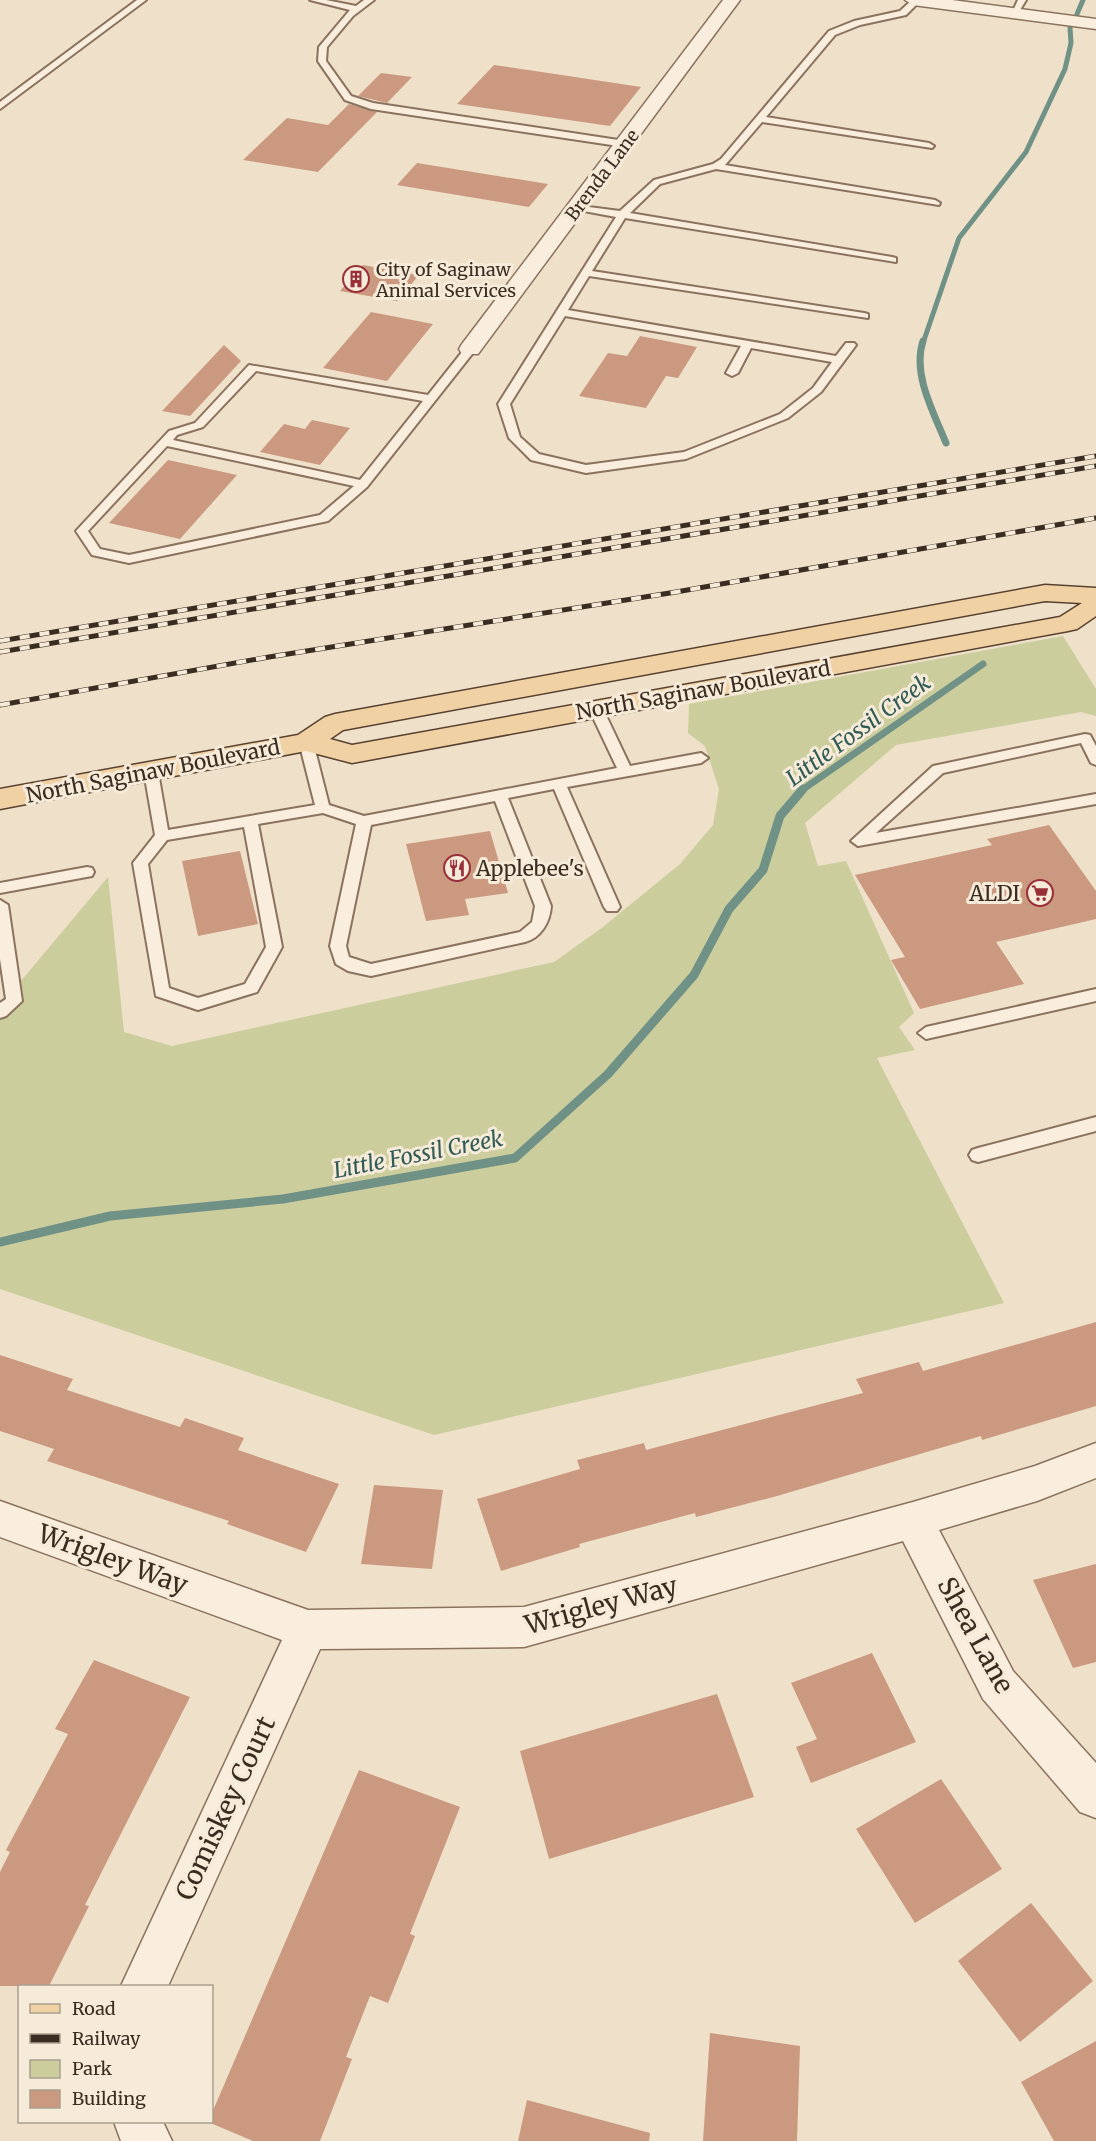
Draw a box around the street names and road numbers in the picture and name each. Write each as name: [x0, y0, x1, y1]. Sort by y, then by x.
street label: Brenda Lane: [560, 125, 644, 225]
street label: North Saginaw Boulevard: [573, 654, 833, 726]
street label: North Saginaw Boulevard: [24, 733, 283, 809]
street label: Wrigley Way: [33, 1516, 193, 1602]
street label: Wrigley Way: [520, 1569, 682, 1641]
street label: Shea Lane: [931, 1571, 1021, 1699]
street label: Comiskey Court: [168, 1711, 282, 1905]

